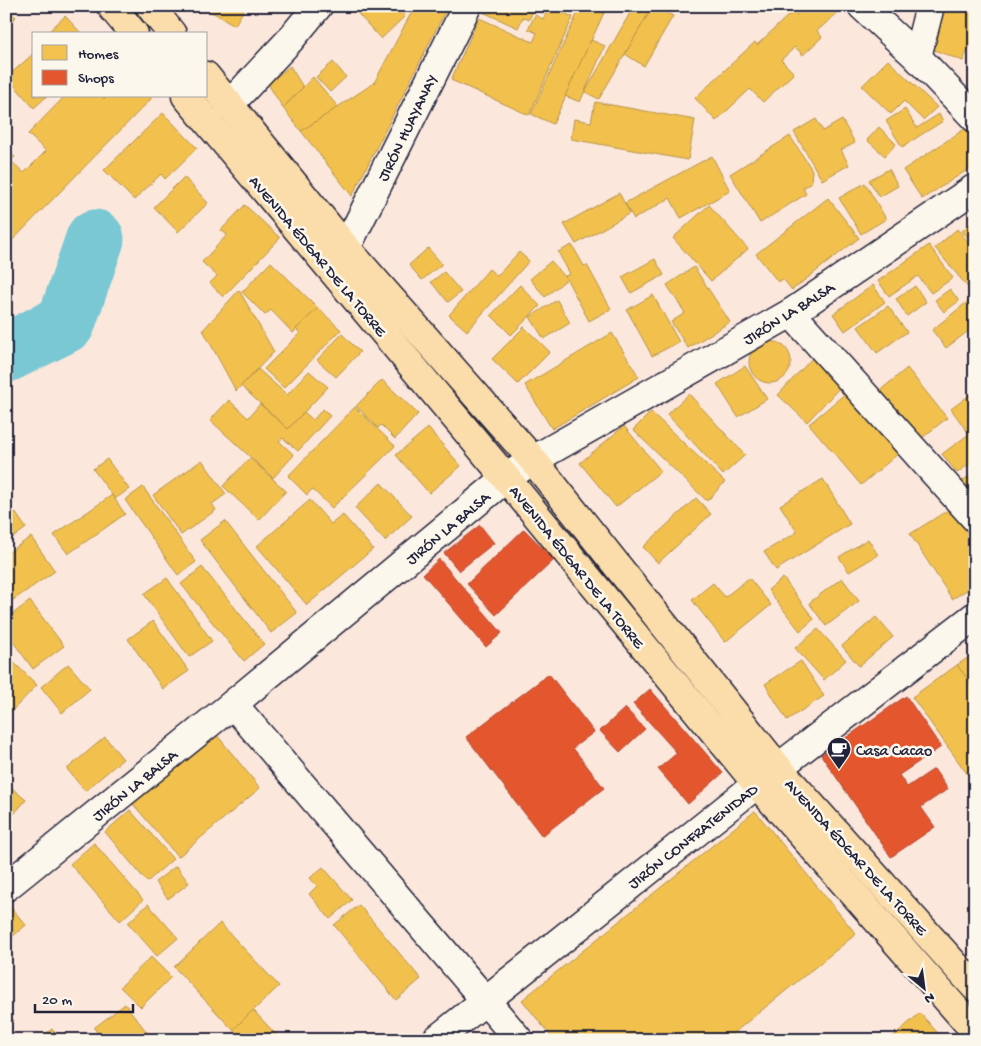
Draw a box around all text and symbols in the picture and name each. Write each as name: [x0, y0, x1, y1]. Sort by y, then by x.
legend: [32, 32, 208, 98]
text: Homes: [78, 46, 119, 64]
text: Shops: [78, 70, 114, 88]
street label: JIRÓN HUAYANAY: [375, 72, 443, 185]
street label: AVENIDA ÉDGAR DE LA TORRE: [243, 173, 390, 342]
street label: JIRÓN LA BALSA: [741, 279, 840, 351]
street label: AVENIDA ÉDGAR DE LA TORRE: [504, 483, 648, 654]
street label: JIRÓN LA BALSA: [403, 488, 496, 570]
cafe icon: Casa Cacao: [826, 736, 852, 770]
place label: Casa Cacao: [856, 743, 932, 762]
street label: JIRÓN LA BALSA: [90, 746, 184, 827]
street label: AVENIDA ÉDGAR DE LA TORRE: [779, 776, 930, 941]
street label: JIRÓN CONFRATENIDAD: [625, 781, 764, 895]
north arrow: [898, 964, 948, 1014]
scale bar: [35, 981, 132, 1013]
text: N: [921, 988, 937, 1007]
text: 20 m: [42, 992, 72, 1010]

